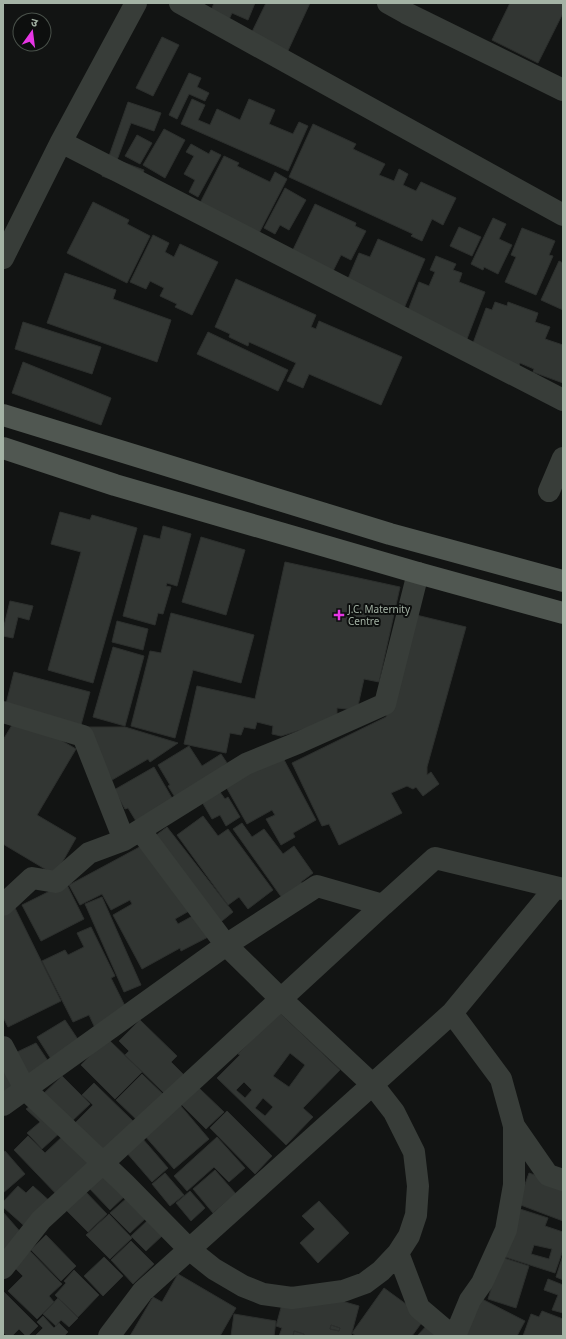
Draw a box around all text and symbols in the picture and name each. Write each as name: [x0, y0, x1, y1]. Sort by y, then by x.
north arrow: [12, 12, 52, 52]
text: उ: [30, 14, 40, 30]
place label: J.C. Maternity Centre: [347, 602, 411, 628]
marker: J.C. Maternity Centre: [333, 609, 345, 621]

